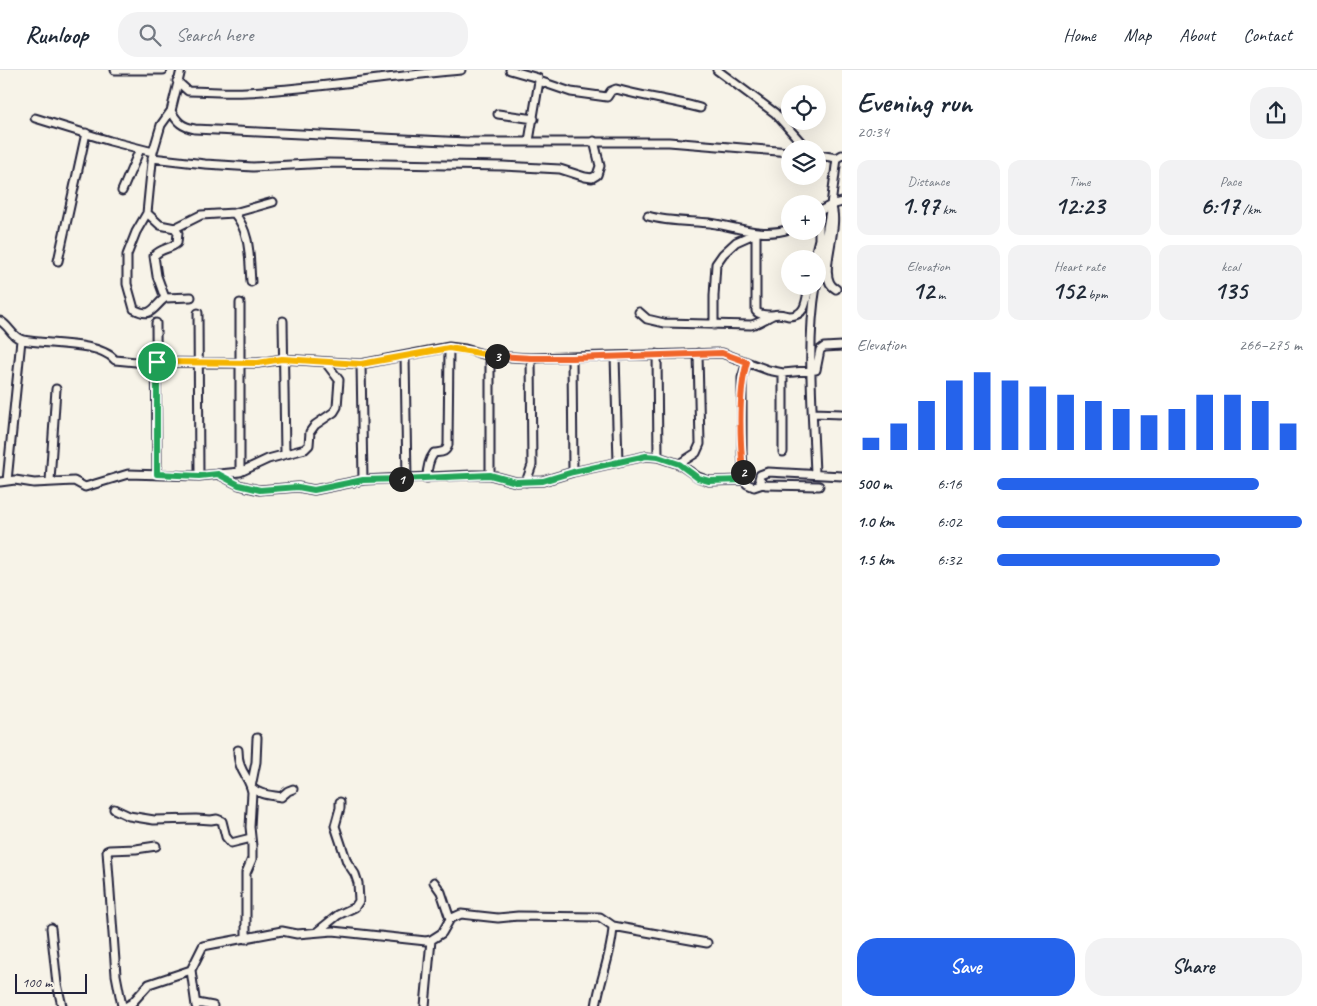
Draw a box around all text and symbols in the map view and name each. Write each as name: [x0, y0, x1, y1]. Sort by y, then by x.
search box: [118, 12, 468, 57]
text: Runloop: [25, 20, 88, 50]
icon: search: [136, 21, 164, 49]
text: Search here: [176, 23, 253, 47]
text: Home: [1063, 24, 1096, 46]
text: Map: [1124, 24, 1151, 46]
text: About: [1179, 24, 1215, 46]
text: Contact: [1243, 24, 1292, 46]
map controls: [781, 85, 826, 295]
button: locate: [781, 85, 826, 130]
text: Evening run: [857, 85, 972, 120]
button: share: [1250, 87, 1302, 139]
text: 20:34: [857, 122, 889, 142]
button: layers: [781, 140, 826, 185]
text: Distance: [908, 173, 949, 190]
text: Time: [1069, 173, 1090, 190]
text: Pace: [1220, 173, 1241, 190]
text: 1.97: [901, 190, 939, 222]
text: 12:23: [1055, 190, 1104, 222]
text: 6:17: [1200, 190, 1239, 222]
button: +: [781, 195, 826, 240]
text: km: [939, 201, 956, 218]
text: /km: [1239, 201, 1261, 218]
button: −: [781, 250, 826, 295]
text: Elevation: [907, 258, 950, 275]
text: Heart rate: [1054, 258, 1105, 275]
text: kcal: [1221, 258, 1240, 275]
text: 12: [912, 275, 934, 307]
text: 152: [1052, 275, 1085, 307]
text: 135: [1214, 275, 1247, 307]
text: m: [934, 286, 945, 303]
text: bpm: [1085, 286, 1107, 303]
text: Elevation: [857, 335, 906, 355]
text: 266–275 m: [1239, 335, 1302, 355]
pin: [136, 341, 178, 383]
pin: 3: [484, 344, 510, 368]
icon: arrive: [143, 348, 171, 376]
text: 3: [494, 348, 501, 365]
pin: 2: [730, 460, 756, 484]
text: 2: [740, 464, 747, 481]
pin: 1: [388, 466, 414, 492]
text: 1: [398, 471, 405, 488]
text: 500 m: [857, 474, 891, 494]
text: 6:16: [937, 474, 962, 494]
text: 1.0 km: [857, 512, 894, 532]
text: 6:02: [937, 512, 962, 532]
text: 1.5 km: [857, 550, 894, 570]
text: 6:32: [937, 550, 962, 570]
button: Save: [857, 938, 1075, 996]
button: Share: [1085, 938, 1302, 996]
scale bar: [15, 971, 88, 994]
text: 100 m: [22, 974, 52, 991]

